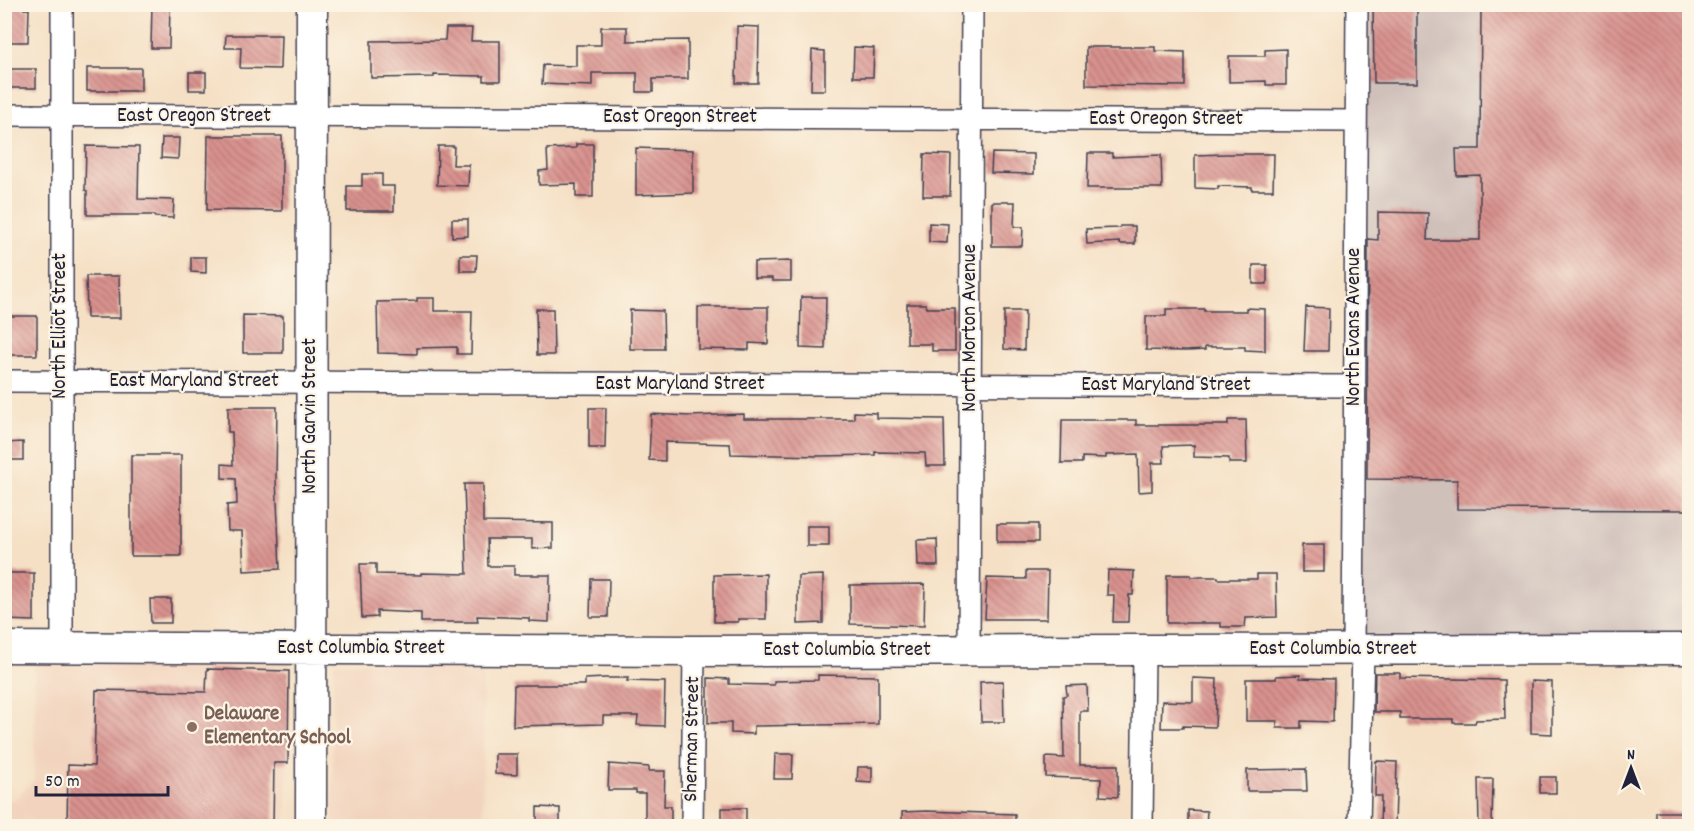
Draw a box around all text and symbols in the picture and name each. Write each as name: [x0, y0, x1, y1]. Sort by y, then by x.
street label: East Oregon Street: [117, 102, 271, 132]
street label: East Oregon Street: [603, 103, 757, 133]
street label: East Oregon Street: [1089, 105, 1243, 135]
street label: North Morton Avenue: [956, 244, 986, 412]
street label: North Evans Avenue: [1340, 248, 1370, 406]
street label: North Elliot Street: [46, 253, 76, 399]
street label: North Garvin Street: [296, 338, 326, 494]
street label: East Maryland Street: [109, 367, 279, 397]
street label: East Maryland Street: [595, 370, 765, 400]
street label: East Maryland Street: [1081, 371, 1251, 401]
street label: East Columbia Street: [277, 634, 445, 664]
street label: East Columbia Street: [1249, 635, 1417, 665]
street label: East Columbia Street: [763, 636, 931, 666]
street label: Sherman Street: [677, 676, 709, 802]
place label: Delaware Elementary School: [204, 700, 352, 754]
marker: Delaware Elementary School: [185, 720, 199, 734]
north arrow: [1601, 738, 1661, 798]
text: N: [1627, 744, 1635, 767]
scale bar: [36, 759, 168, 797]
text: 50 m: [45, 770, 80, 795]

